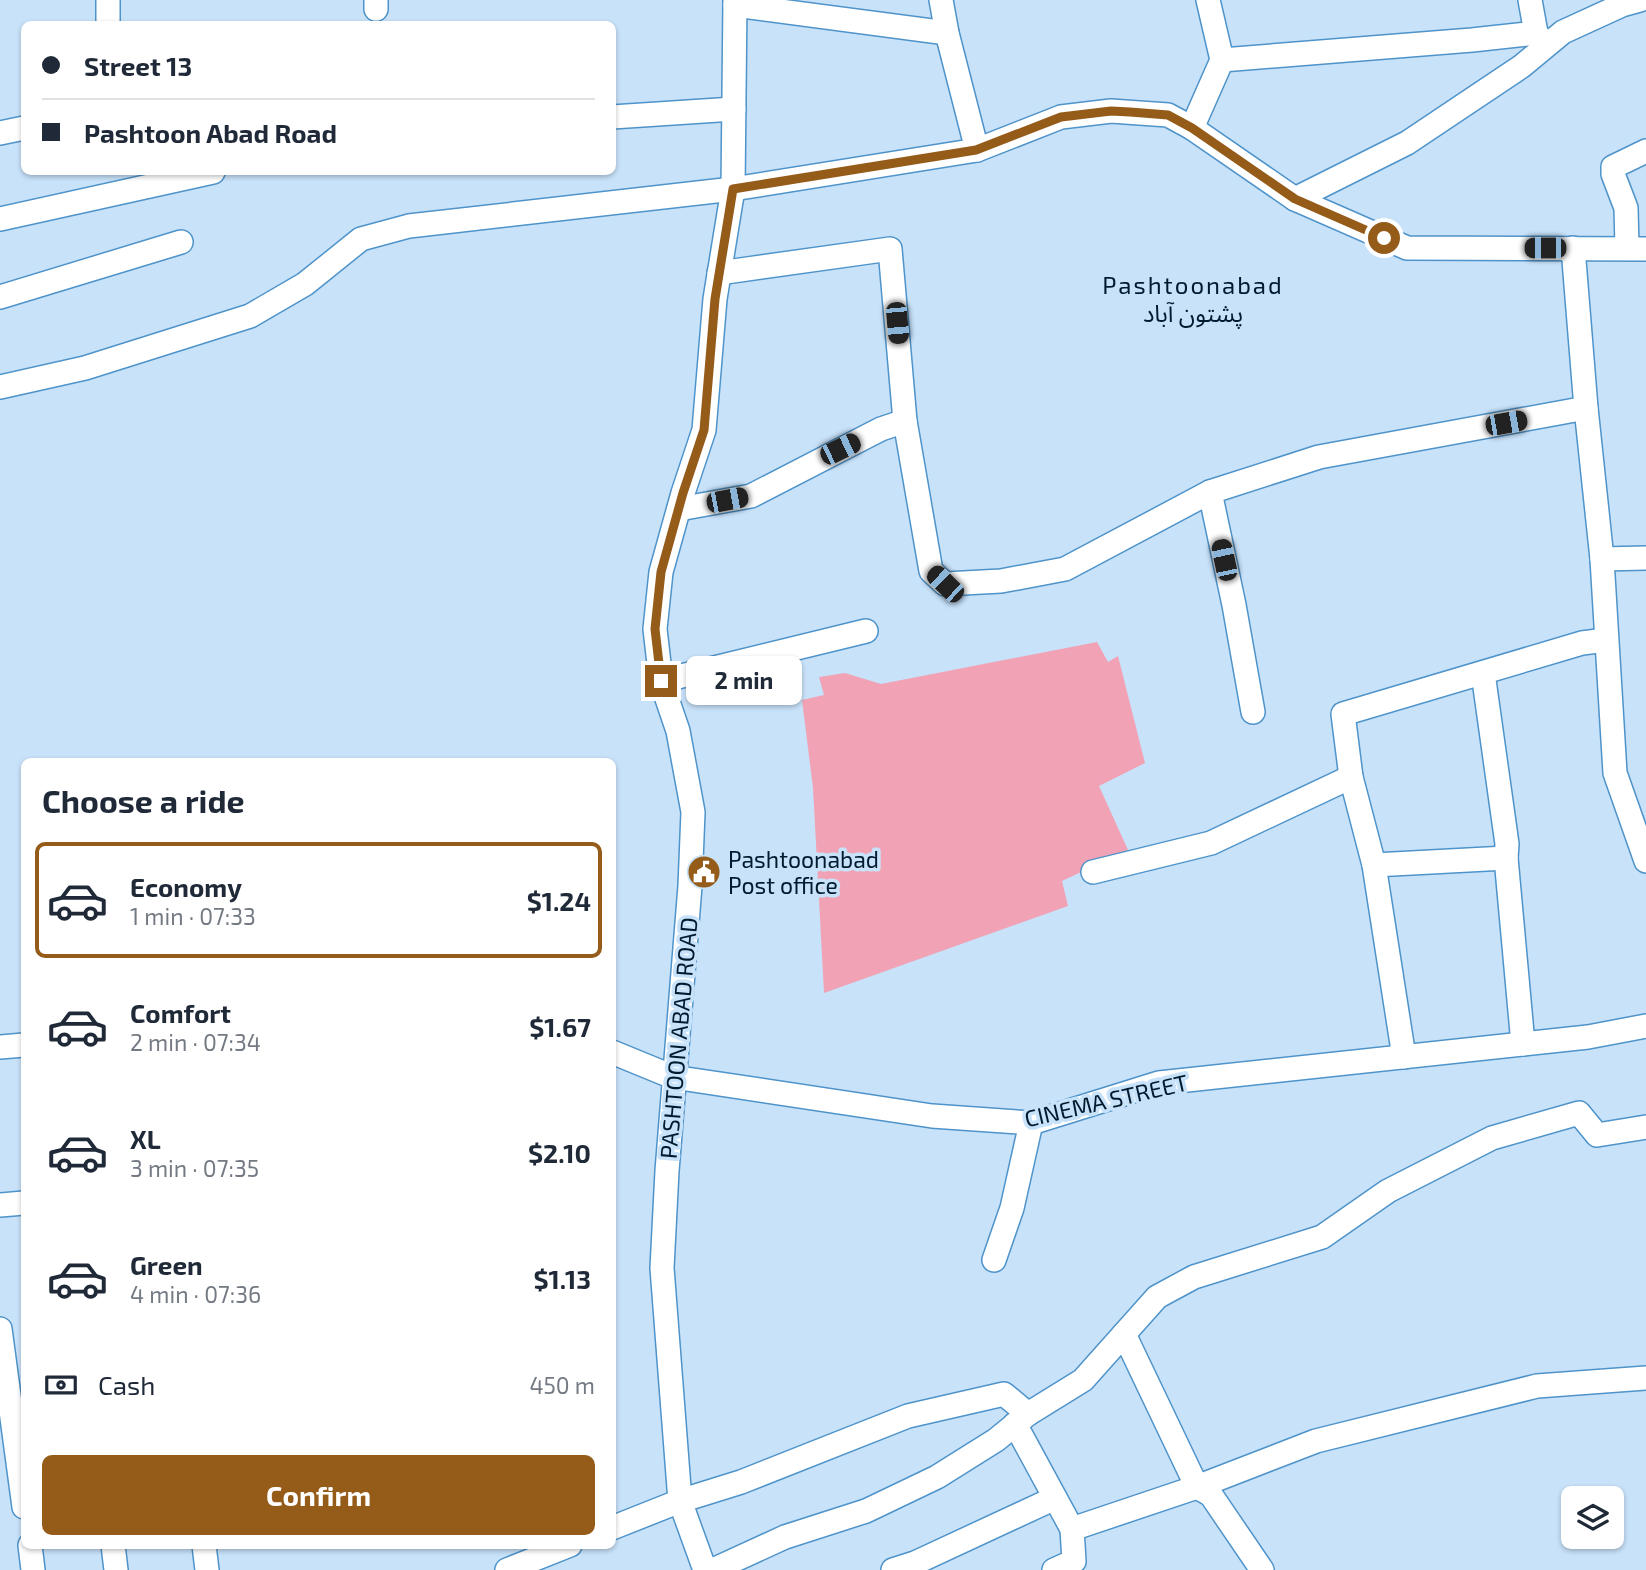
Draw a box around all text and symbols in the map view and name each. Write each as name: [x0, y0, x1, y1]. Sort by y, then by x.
text: Street 13: [84, 50, 192, 81]
text: Pashtoon Abad Road: [84, 117, 337, 148]
route start: [1368, 222, 1400, 254]
car: [1525, 238, 1567, 259]
district label: Pashtoonabad پشتون آباد: [1102, 270, 1284, 329]
car: [885, 301, 910, 345]
car: [1484, 409, 1529, 437]
car: [817, 430, 864, 468]
car: [705, 486, 750, 514]
car: [1210, 537, 1239, 583]
car: [923, 562, 968, 606]
callout: 2 min: [686, 656, 801, 706]
route end: [645, 665, 677, 697]
text: 2 min: [715, 666, 773, 694]
text: Choose a ride: [42, 781, 245, 819]
place label: Pashtoonabad Post office: [728, 845, 879, 899]
public building icon: Pashtoonabad Post office: [685, 853, 723, 891]
icon: car: [46, 869, 109, 932]
text: Economy: [130, 871, 242, 902]
text: $1.24: [527, 885, 591, 916]
text: 1 min · 07:33: [130, 902, 256, 930]
street label: PASHTOON ABAD ROAD: [653, 916, 703, 1160]
icon: car: [46, 995, 109, 1058]
text: Comfort: [130, 997, 231, 1028]
text: $1.67: [529, 1011, 591, 1042]
text: 2 min · 07:34: [130, 1028, 261, 1056]
street label: CINEMA STREET: [1022, 1068, 1190, 1132]
icon: car: [46, 1121, 109, 1184]
text: XL: [130, 1123, 161, 1154]
text: $2.10: [528, 1137, 591, 1168]
text: 3 min · 07:35: [130, 1154, 259, 1182]
icon: car: [46, 1247, 109, 1310]
text: Green: [130, 1249, 203, 1280]
text: $1.13: [534, 1263, 591, 1294]
text: 4 min · 07:36: [130, 1280, 261, 1308]
icon: cash: [42, 1366, 80, 1404]
text: Cash: [98, 1369, 155, 1400]
text: 450 m: [529, 1371, 595, 1399]
button: Confirm: [42, 1455, 595, 1535]
map controls: [1561, 1486, 1624, 1549]
button: layers: [1561, 1486, 1624, 1549]

